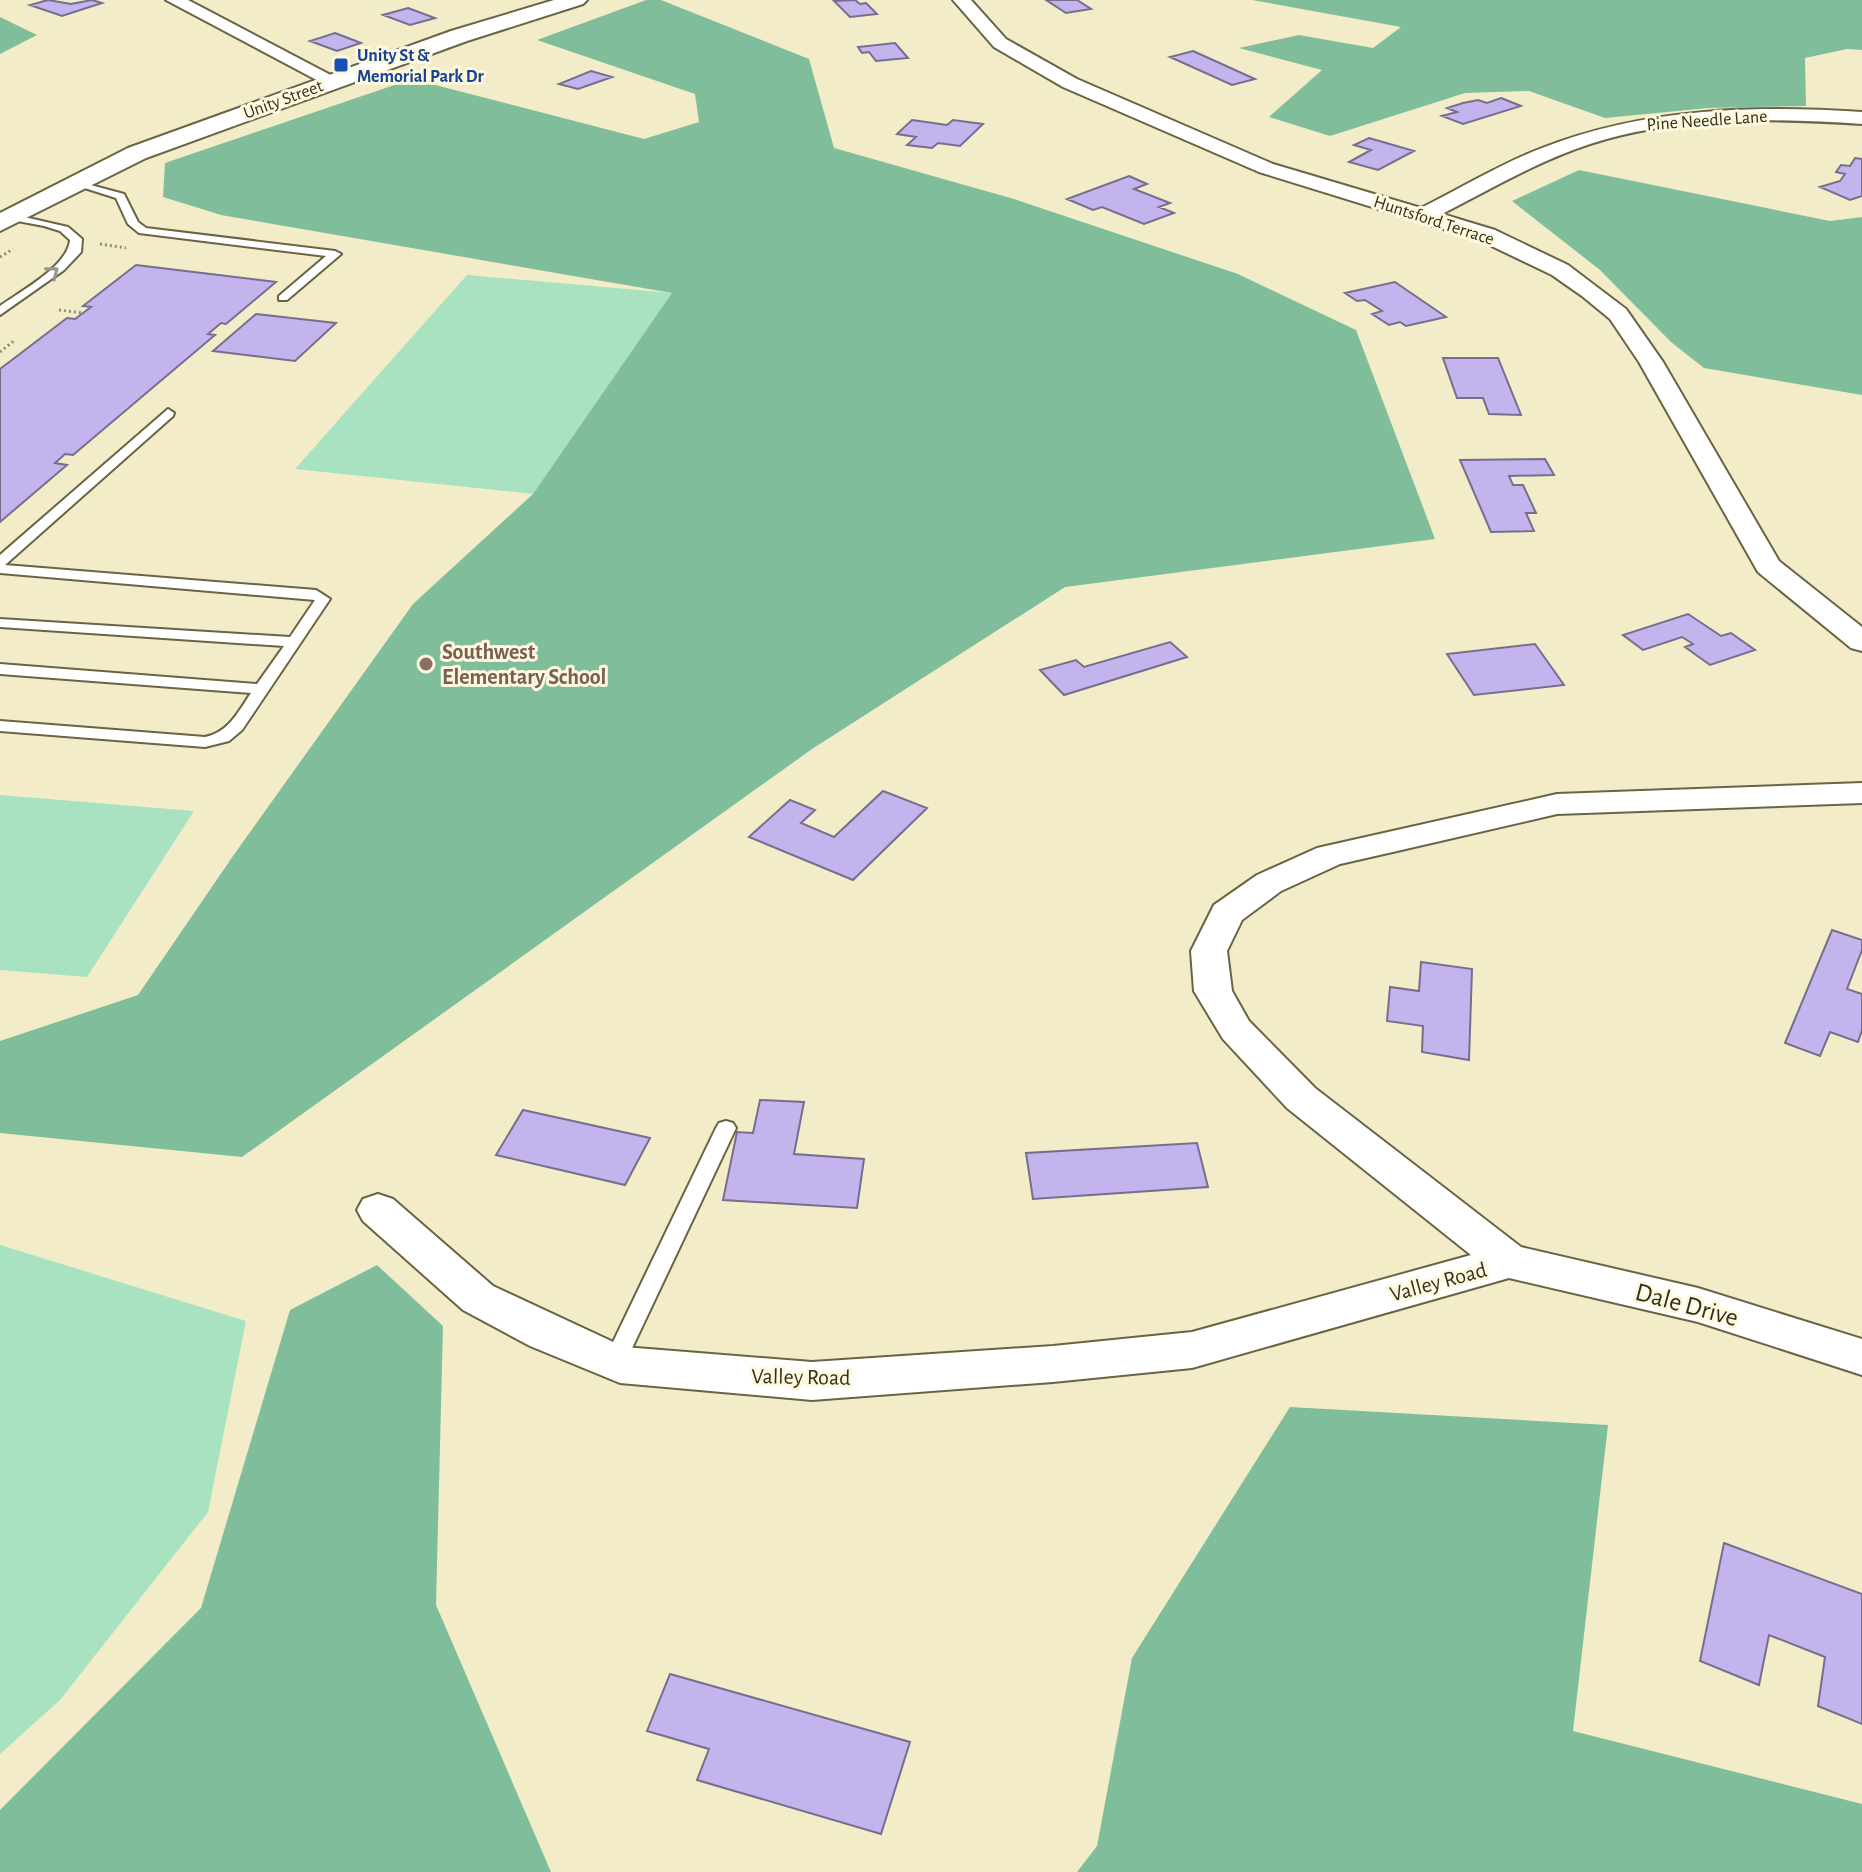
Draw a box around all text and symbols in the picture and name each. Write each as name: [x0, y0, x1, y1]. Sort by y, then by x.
place label: Unity St & Memorial Park Dr: [357, 47, 484, 86]
marker: Unity St & Memorial Park Dr: [332, 56, 350, 74]
street label: Unity Street: [241, 77, 326, 123]
street label: Pine Needle Lane: [1646, 108, 1768, 134]
street label: Huntsford Terrace: [1371, 193, 1496, 249]
one-way arrow: [44, 267, 59, 281]
place label: Southwest Elementary School: [442, 641, 606, 689]
marker: Southwest Elementary School: [417, 655, 435, 673]
street label: Valley Road: [1388, 1259, 1489, 1305]
street label: Dale Drive: [1632, 1279, 1741, 1331]
street label: Valley Road: [751, 1365, 851, 1389]

